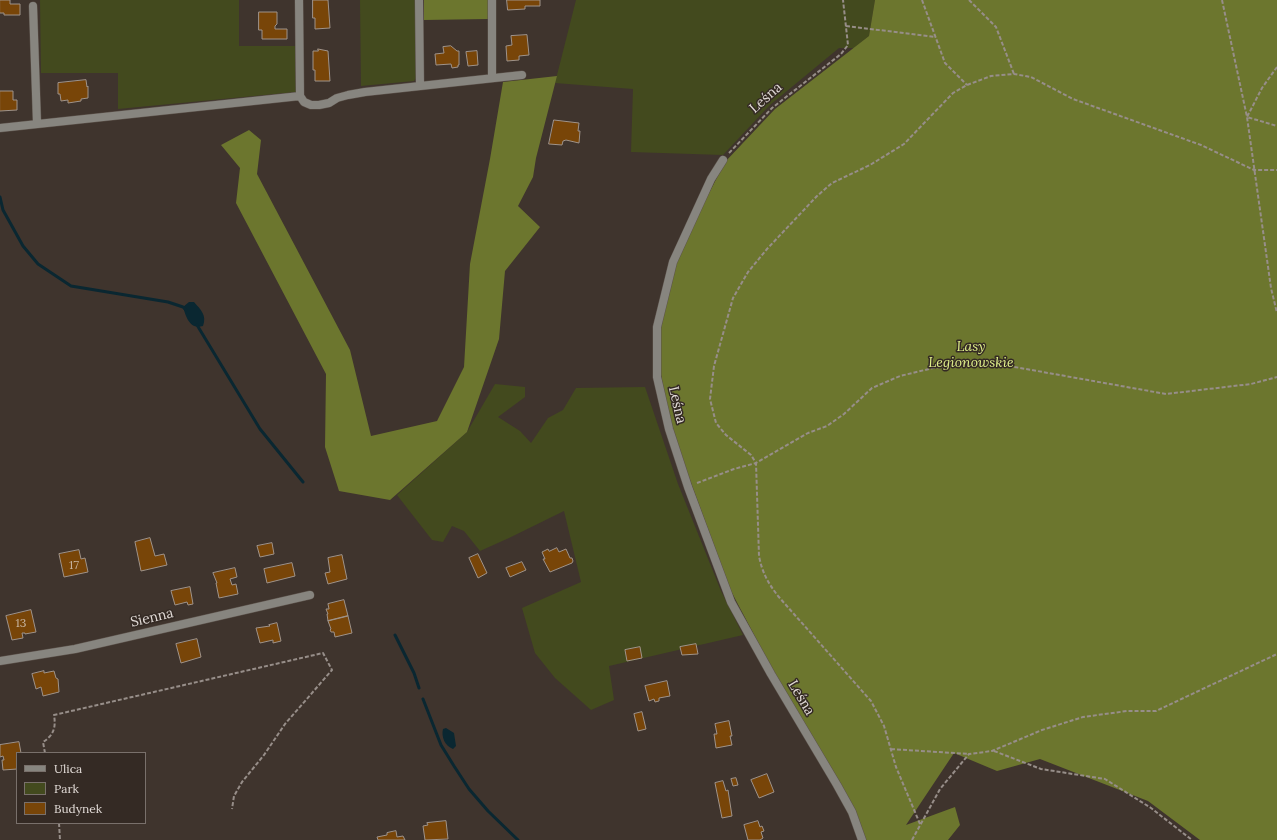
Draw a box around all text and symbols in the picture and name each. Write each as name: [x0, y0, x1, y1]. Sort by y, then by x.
street label: Leśna: [746, 79, 786, 117]
park label: Lasy Legionowskie: [928, 339, 1014, 372]
street label: Leśna: [665, 385, 689, 425]
house number: 17: [69, 559, 79, 573]
street label: Sienna: [129, 605, 175, 631]
house number: 13: [15, 617, 27, 631]
street label: Leśna: [784, 677, 818, 719]
legend: [16, 752, 146, 824]
text: Ulica: [54, 761, 82, 776]
text: Park: [54, 781, 79, 796]
text: Budynek: [54, 801, 102, 816]

